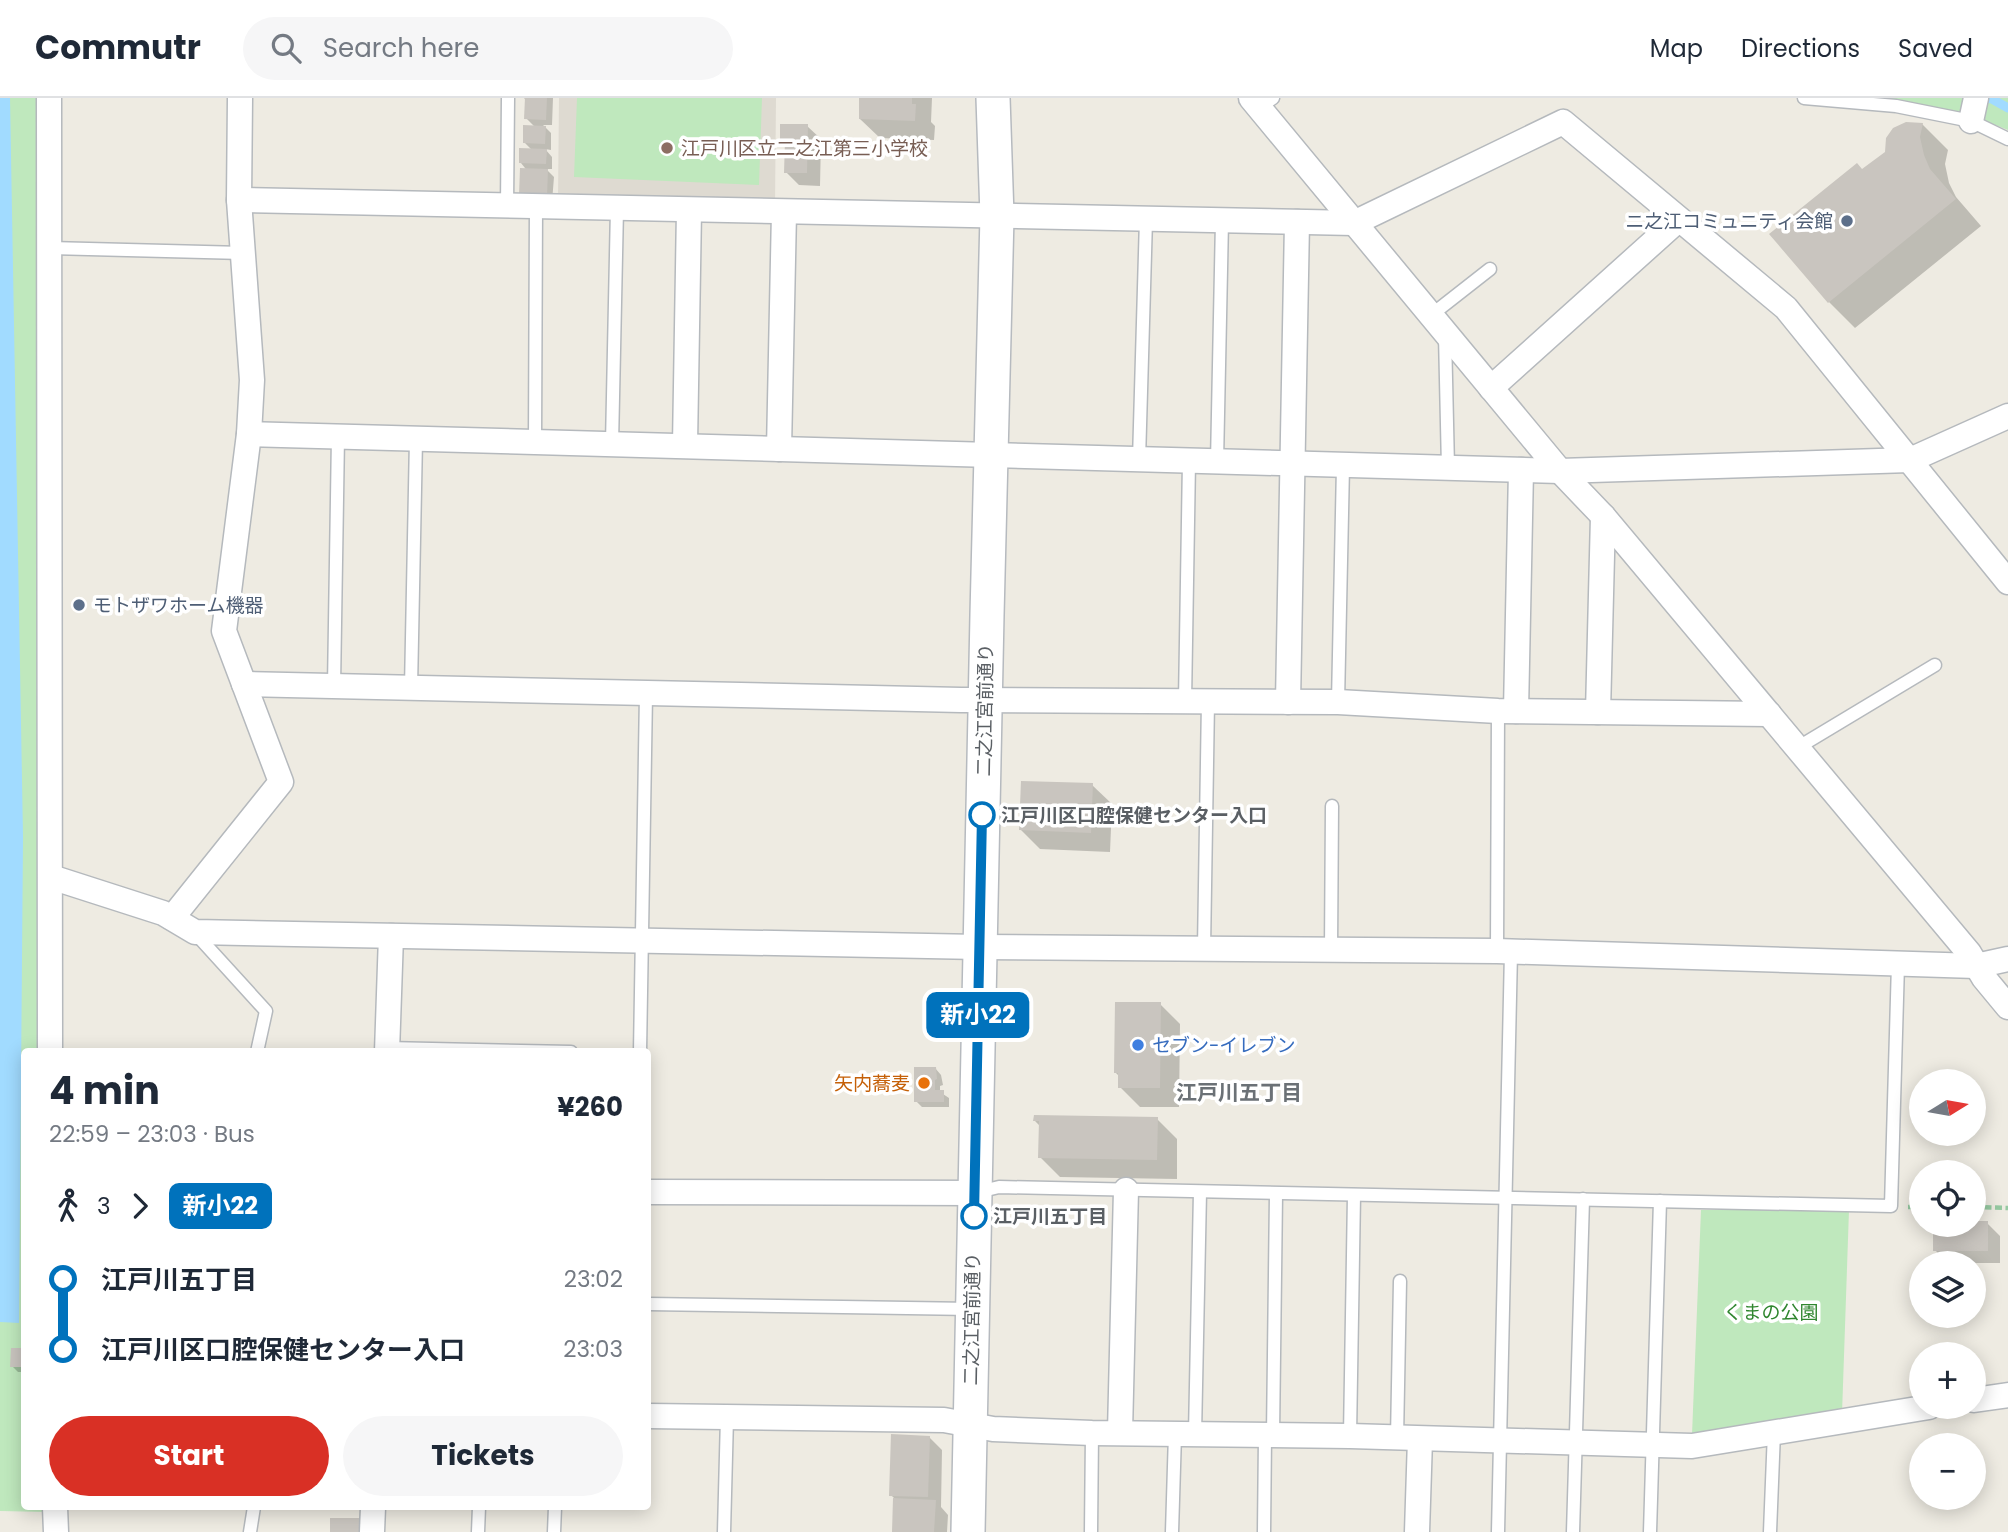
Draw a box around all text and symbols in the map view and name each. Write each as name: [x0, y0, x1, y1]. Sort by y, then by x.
search box: [243, 17, 733, 80]
text: Commutr: [35, 24, 201, 71]
icon: search: [267, 29, 305, 67]
text: Search here: [323, 30, 479, 66]
text: Map: [1650, 32, 1703, 65]
text: Directions: [1741, 32, 1860, 65]
text: Saved: [1898, 32, 1973, 65]
place label: 江戸川区立二之江第三小学校: [681, 135, 928, 162]
marker: 江戸川区立二之江第三小学校: [659, 140, 675, 156]
place label: ニ之江コミュニティ会館: [1625, 208, 1833, 235]
marker: ニ之江コミュニティ会館: [1839, 213, 1855, 229]
place label: モトザワホーム機器: [93, 592, 263, 619]
marker: モトザワホーム機器: [71, 597, 87, 613]
street label: 二之江宮前通り: [970, 643, 1000, 777]
marker: 江戸川区口腔保健センター入口: [969, 802, 995, 828]
place label: 江戸川区口腔保健センター入口: [1001, 802, 1267, 829]
line badge: 新小22: [929, 992, 1027, 1038]
text: 新小22: [940, 998, 1016, 1031]
place label: セブン-イレブン: [1152, 1032, 1295, 1059]
marker: セブン-イレブン: [1130, 1037, 1146, 1053]
text: 4 min: [49, 1064, 160, 1117]
north arrow: [1909, 1069, 1986, 1146]
map controls: [1909, 1069, 1986, 1510]
place label: 矢内蕎麦: [834, 1070, 910, 1097]
marker: 矢内蕎麦: [916, 1075, 932, 1091]
district label: 江戸川五丁目: [1176, 1078, 1302, 1107]
text: ¥260: [557, 1089, 623, 1125]
text: 22:59 – 23:03 · Bus: [49, 1118, 255, 1150]
button: locate: [1909, 1160, 1986, 1237]
icon: walk: [49, 1187, 87, 1225]
icon: forward: [121, 1187, 159, 1225]
text: 新小22: [183, 1189, 258, 1222]
text: 3: [97, 1190, 111, 1222]
marker: 江戸川五丁目: [961, 1203, 987, 1229]
place label: 江戸川五丁目: [993, 1203, 1107, 1230]
button: layers: [1909, 1251, 1986, 1328]
street label: 二之江宮前通り: [957, 1252, 987, 1386]
text: 江戸川五丁目: [101, 1262, 257, 1298]
text: 23:02: [564, 1263, 623, 1295]
park label: くまの公園: [1723, 1299, 1819, 1326]
text: 江戸川区口腔保健センター入口: [101, 1332, 465, 1368]
text: 23:03: [563, 1333, 623, 1365]
button: +: [1909, 1342, 1986, 1419]
button: Start: [49, 1416, 329, 1496]
button: Tickets: [343, 1416, 623, 1496]
button: −: [1909, 1433, 1986, 1510]

